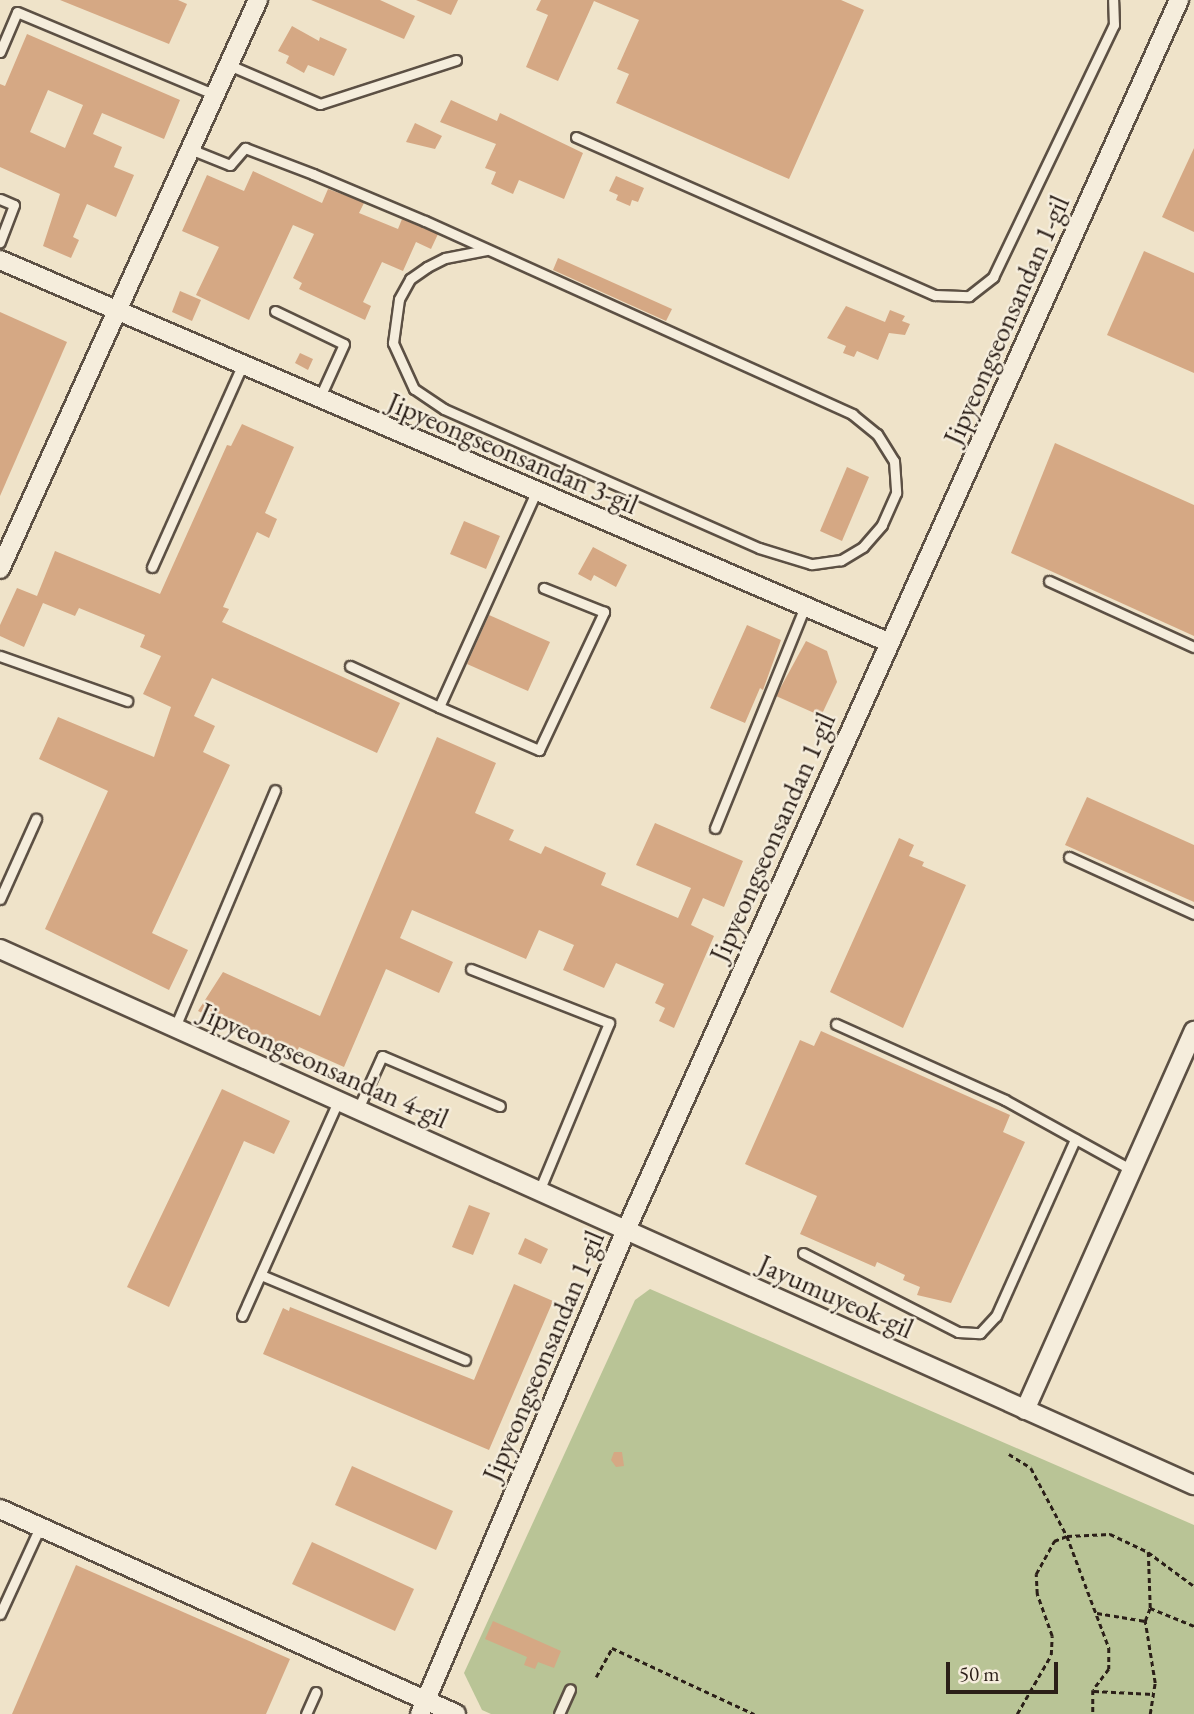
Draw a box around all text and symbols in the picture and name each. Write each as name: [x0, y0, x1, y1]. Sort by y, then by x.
street label: Jipyeongseonsandan 1-gil: [936, 190, 1076, 450]
street label: Jipyeongseonsandan 3-gil: [383, 385, 643, 521]
street label: Jipyeongseonsandan 1-gil: [702, 707, 842, 967]
street label: Jipyeongseonsandan 4-gil: [194, 995, 454, 1135]
street label: Jipyeongseonsandan 1-gil: [475, 1226, 611, 1486]
street label: Jayumuyeok-gil: [753, 1247, 919, 1345]
scale bar: [949, 1648, 1061, 1692]
text: 50 m: [959, 1660, 1000, 1687]

